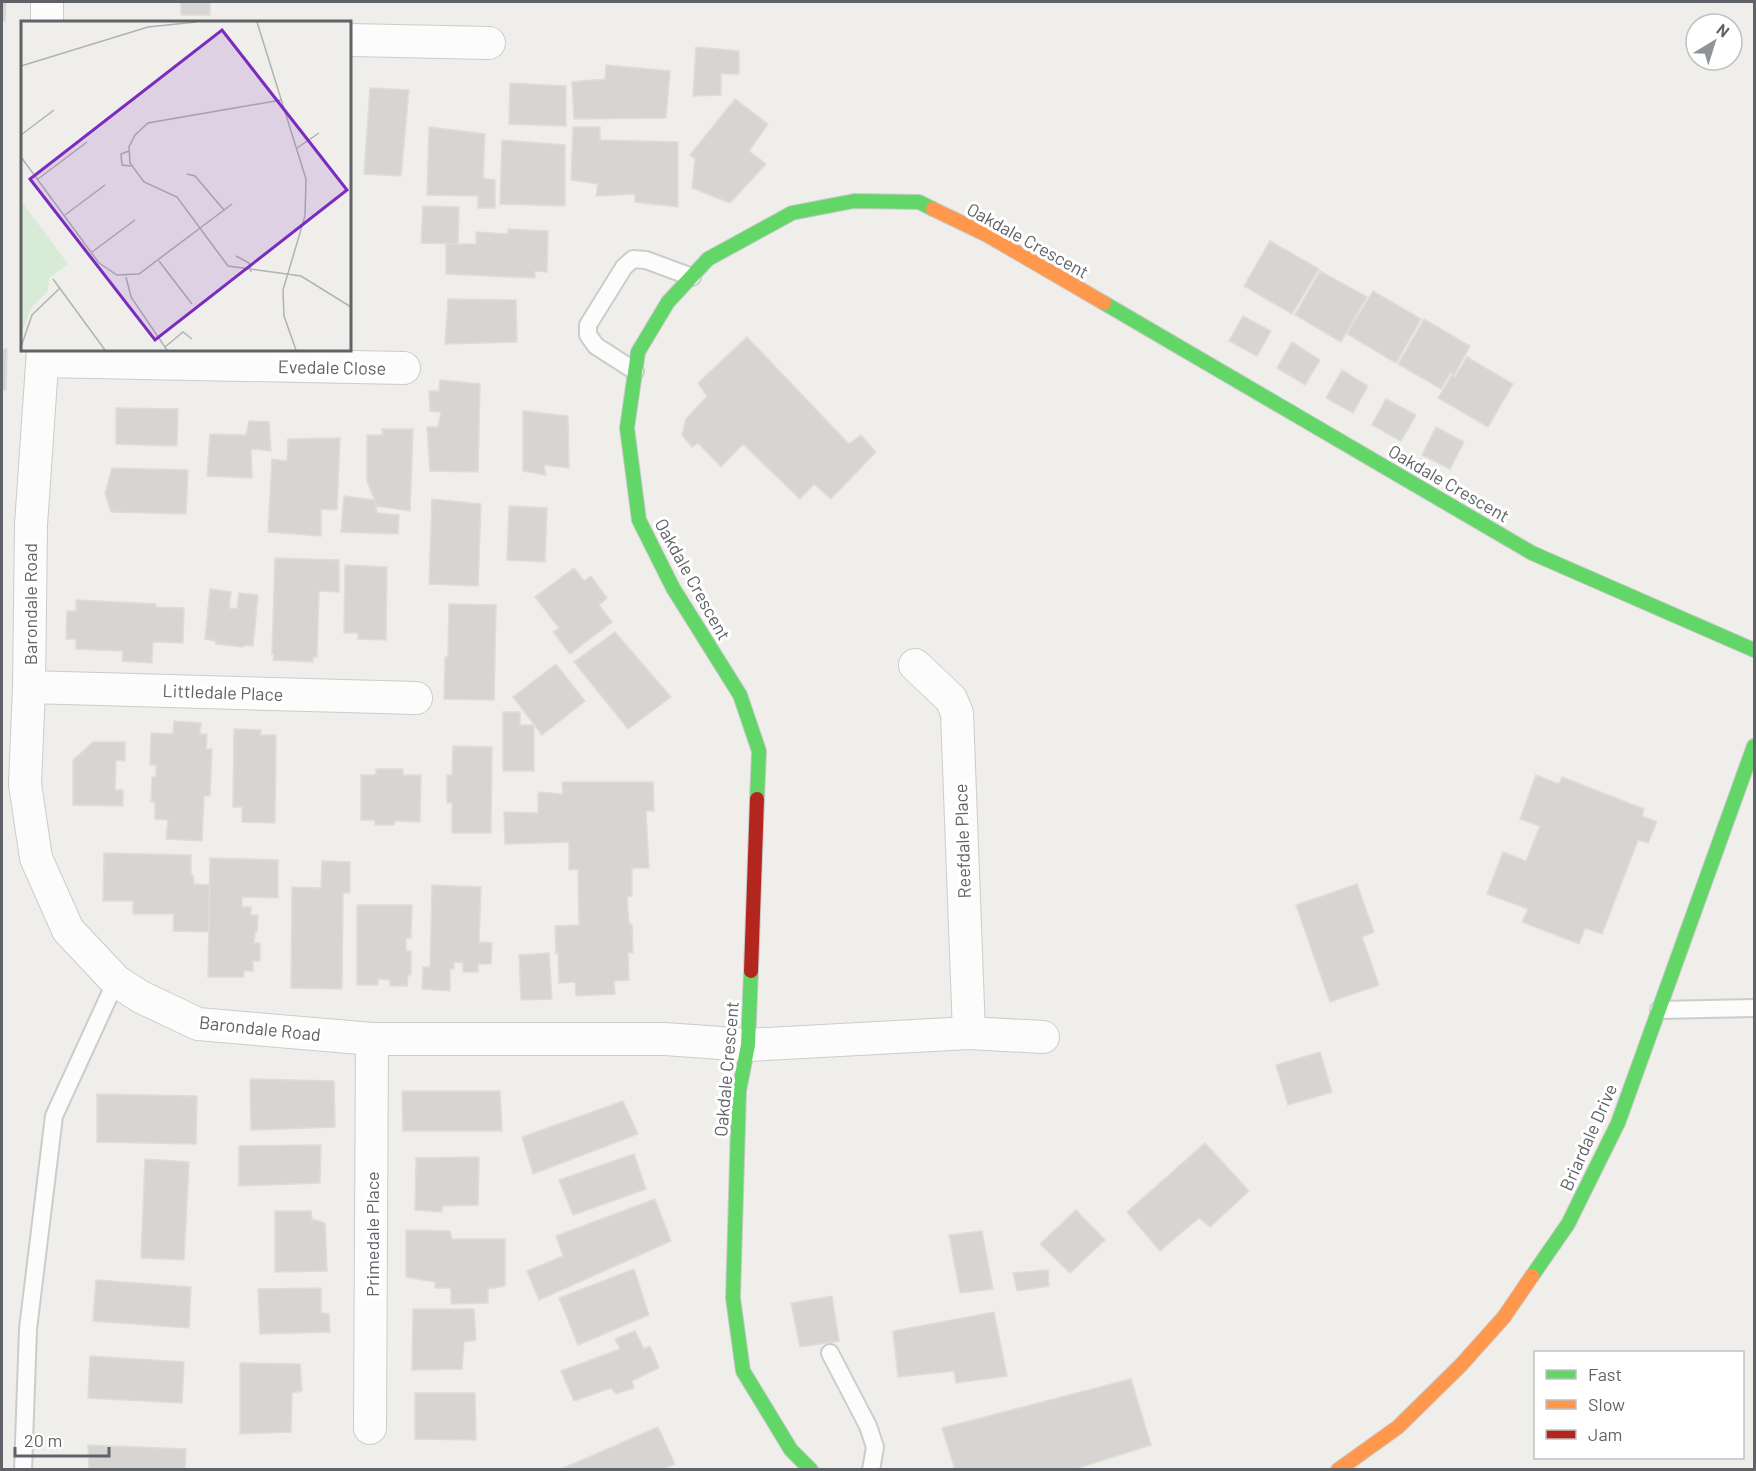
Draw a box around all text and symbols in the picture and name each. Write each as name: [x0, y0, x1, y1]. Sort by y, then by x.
north arrow: [1684, 12, 1744, 72]
text: N: [1714, 19, 1734, 41]
inset map: [21, 21, 351, 351]
street label: Oakdale Crescent: [963, 197, 1093, 283]
street label: Evedale Close: [278, 355, 386, 379]
street label: Oakdale Crescent: [1385, 439, 1513, 527]
street label: Oakdale Crescent: [650, 514, 736, 644]
street label: Barondale Road: [19, 543, 41, 665]
street label: Littledale Place: [162, 679, 284, 705]
street label: Reefdale Place: [949, 783, 975, 899]
street label: Oakdale Crescent: [709, 1000, 743, 1138]
street label: Barondale Road: [198, 1011, 322, 1045]
street label: Briardale Drive: [1555, 1080, 1621, 1194]
street label: Primedale Place: [361, 1171, 383, 1297]
legend: [1534, 1351, 1744, 1459]
text: Fast: [1588, 1363, 1622, 1385]
text: Slow: [1588, 1393, 1625, 1415]
scale bar: [15, 1420, 110, 1458]
text: Jam: [1588, 1423, 1622, 1445]
text: 20 m: [24, 1429, 62, 1451]

